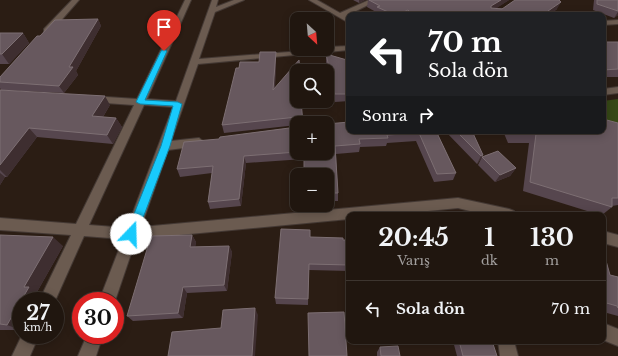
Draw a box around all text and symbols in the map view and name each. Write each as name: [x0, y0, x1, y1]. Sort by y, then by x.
pin: [147, 10, 181, 51]
north arrow: [290, 12, 334, 56]
map controls: [290, 12, 334, 212]
icon: arrive: [153, 16, 175, 38]
text: 70 m: [428, 25, 502, 60]
icon: left: [362, 28, 414, 80]
text: Sola dön: [428, 60, 509, 82]
button: search: [290, 64, 334, 108]
icon: right: [415, 104, 437, 126]
text: Sonra: [362, 106, 407, 125]
button: +: [290, 116, 334, 160]
button: −: [290, 168, 334, 212]
position arrow: [110, 213, 152, 255]
text: 20:45: [378, 223, 449, 252]
text: 1: [484, 223, 495, 252]
text: 130: [530, 223, 574, 252]
text: Varış: [397, 252, 430, 269]
text: dk: [481, 252, 498, 269]
text: m: [545, 252, 559, 269]
speed limit sign: 30: [72, 292, 124, 344]
icon: left: [362, 298, 384, 320]
text: Sola dön: [396, 299, 465, 318]
text: 70 m: [551, 299, 590, 318]
text: 27: [26, 301, 50, 325]
text: km/h: [24, 321, 52, 334]

